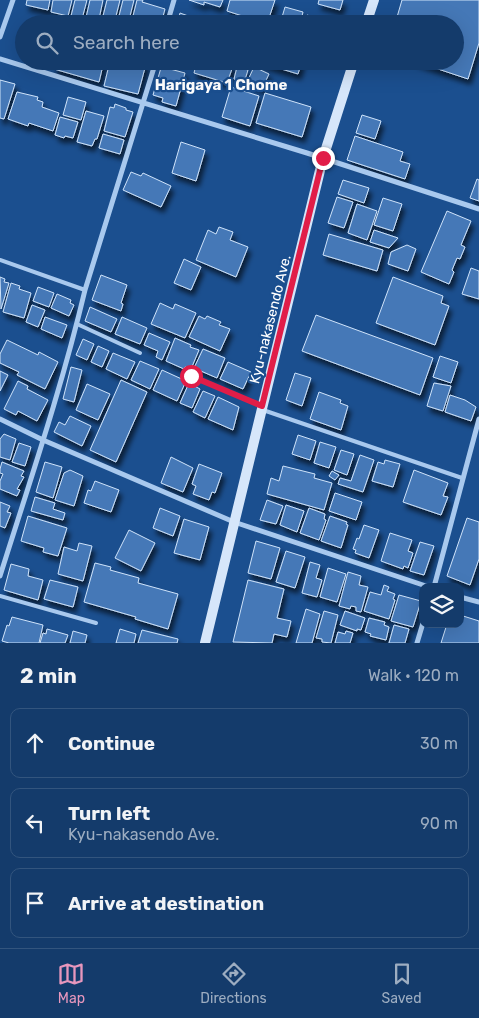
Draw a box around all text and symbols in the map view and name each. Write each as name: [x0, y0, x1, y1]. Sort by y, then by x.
search box: [15, 15, 464, 70]
icon: search: [33, 29, 61, 57]
text: Search here: [73, 31, 180, 54]
district label: Harigaya 1 Chome: [155, 76, 287, 94]
route end: [312, 147, 335, 170]
street label: Kyu-nakasendo Ave.: [246, 253, 295, 385]
route start: [180, 365, 203, 388]
map controls: [419, 583, 464, 628]
button: layers: [419, 583, 464, 628]
text: 2 min: [20, 663, 77, 688]
text: Walk · 120 m: [368, 666, 459, 685]
icon: ahead: [21, 729, 49, 757]
text: Continue: [68, 732, 155, 755]
text: 30 m: [420, 734, 458, 753]
text: Turn left: [68, 802, 150, 825]
icon: left: [21, 809, 49, 837]
text: 90 m: [420, 814, 458, 833]
text: Kyu-nakasendo Ave.: [68, 825, 219, 844]
icon: arrive: [21, 889, 49, 917]
text: Arrive at destination: [68, 892, 264, 915]
tab: Map: [57, 960, 85, 1007]
tab: Directions: [200, 960, 267, 1007]
tab: Saved: [382, 960, 422, 1007]

